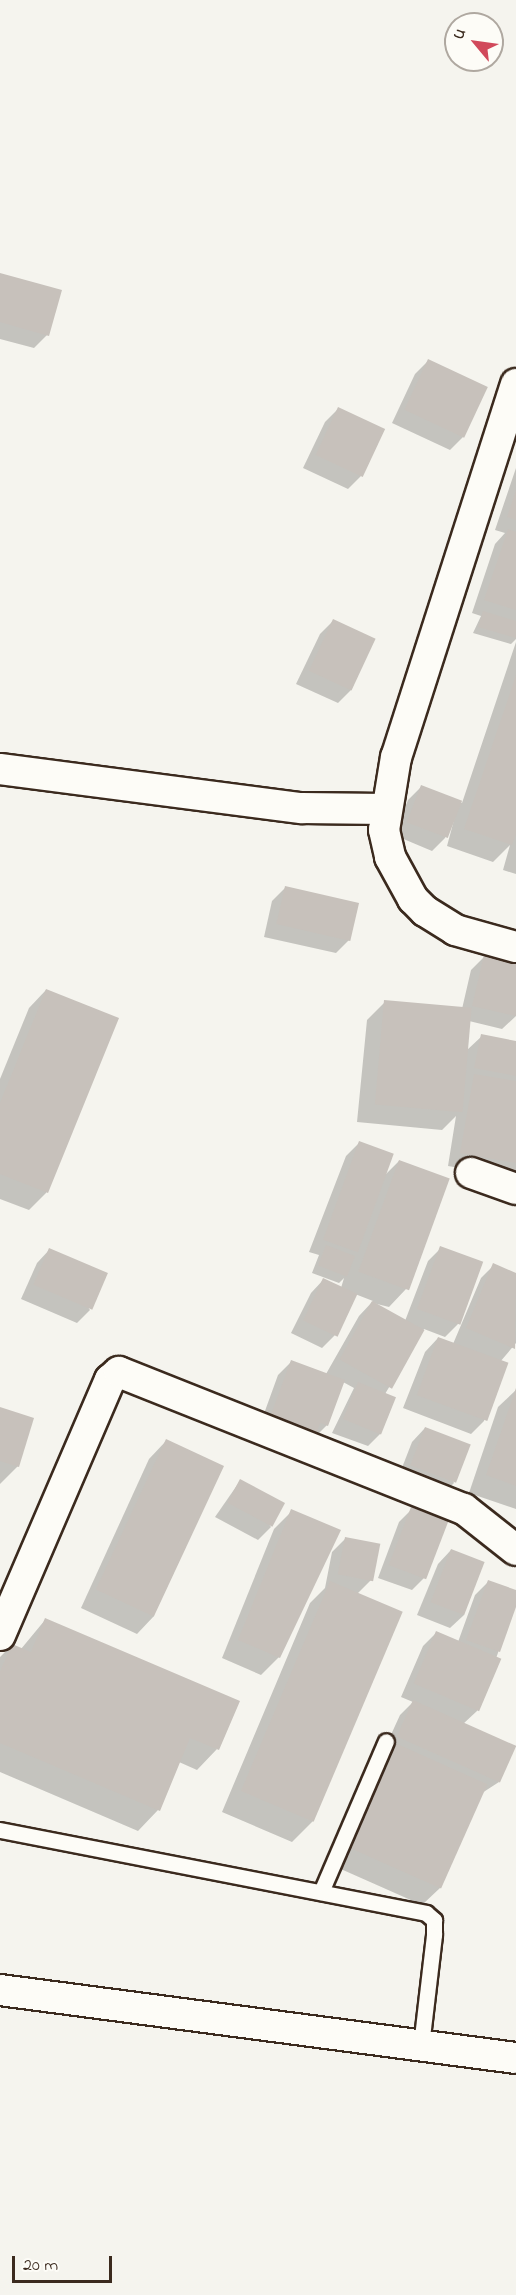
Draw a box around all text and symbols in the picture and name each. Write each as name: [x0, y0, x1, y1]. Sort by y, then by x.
north arrow: [444, 12, 504, 72]
text: U: [447, 24, 473, 44]
scale bar: [15, 2244, 116, 2282]
text: 20 m: [23, 2253, 58, 2279]

